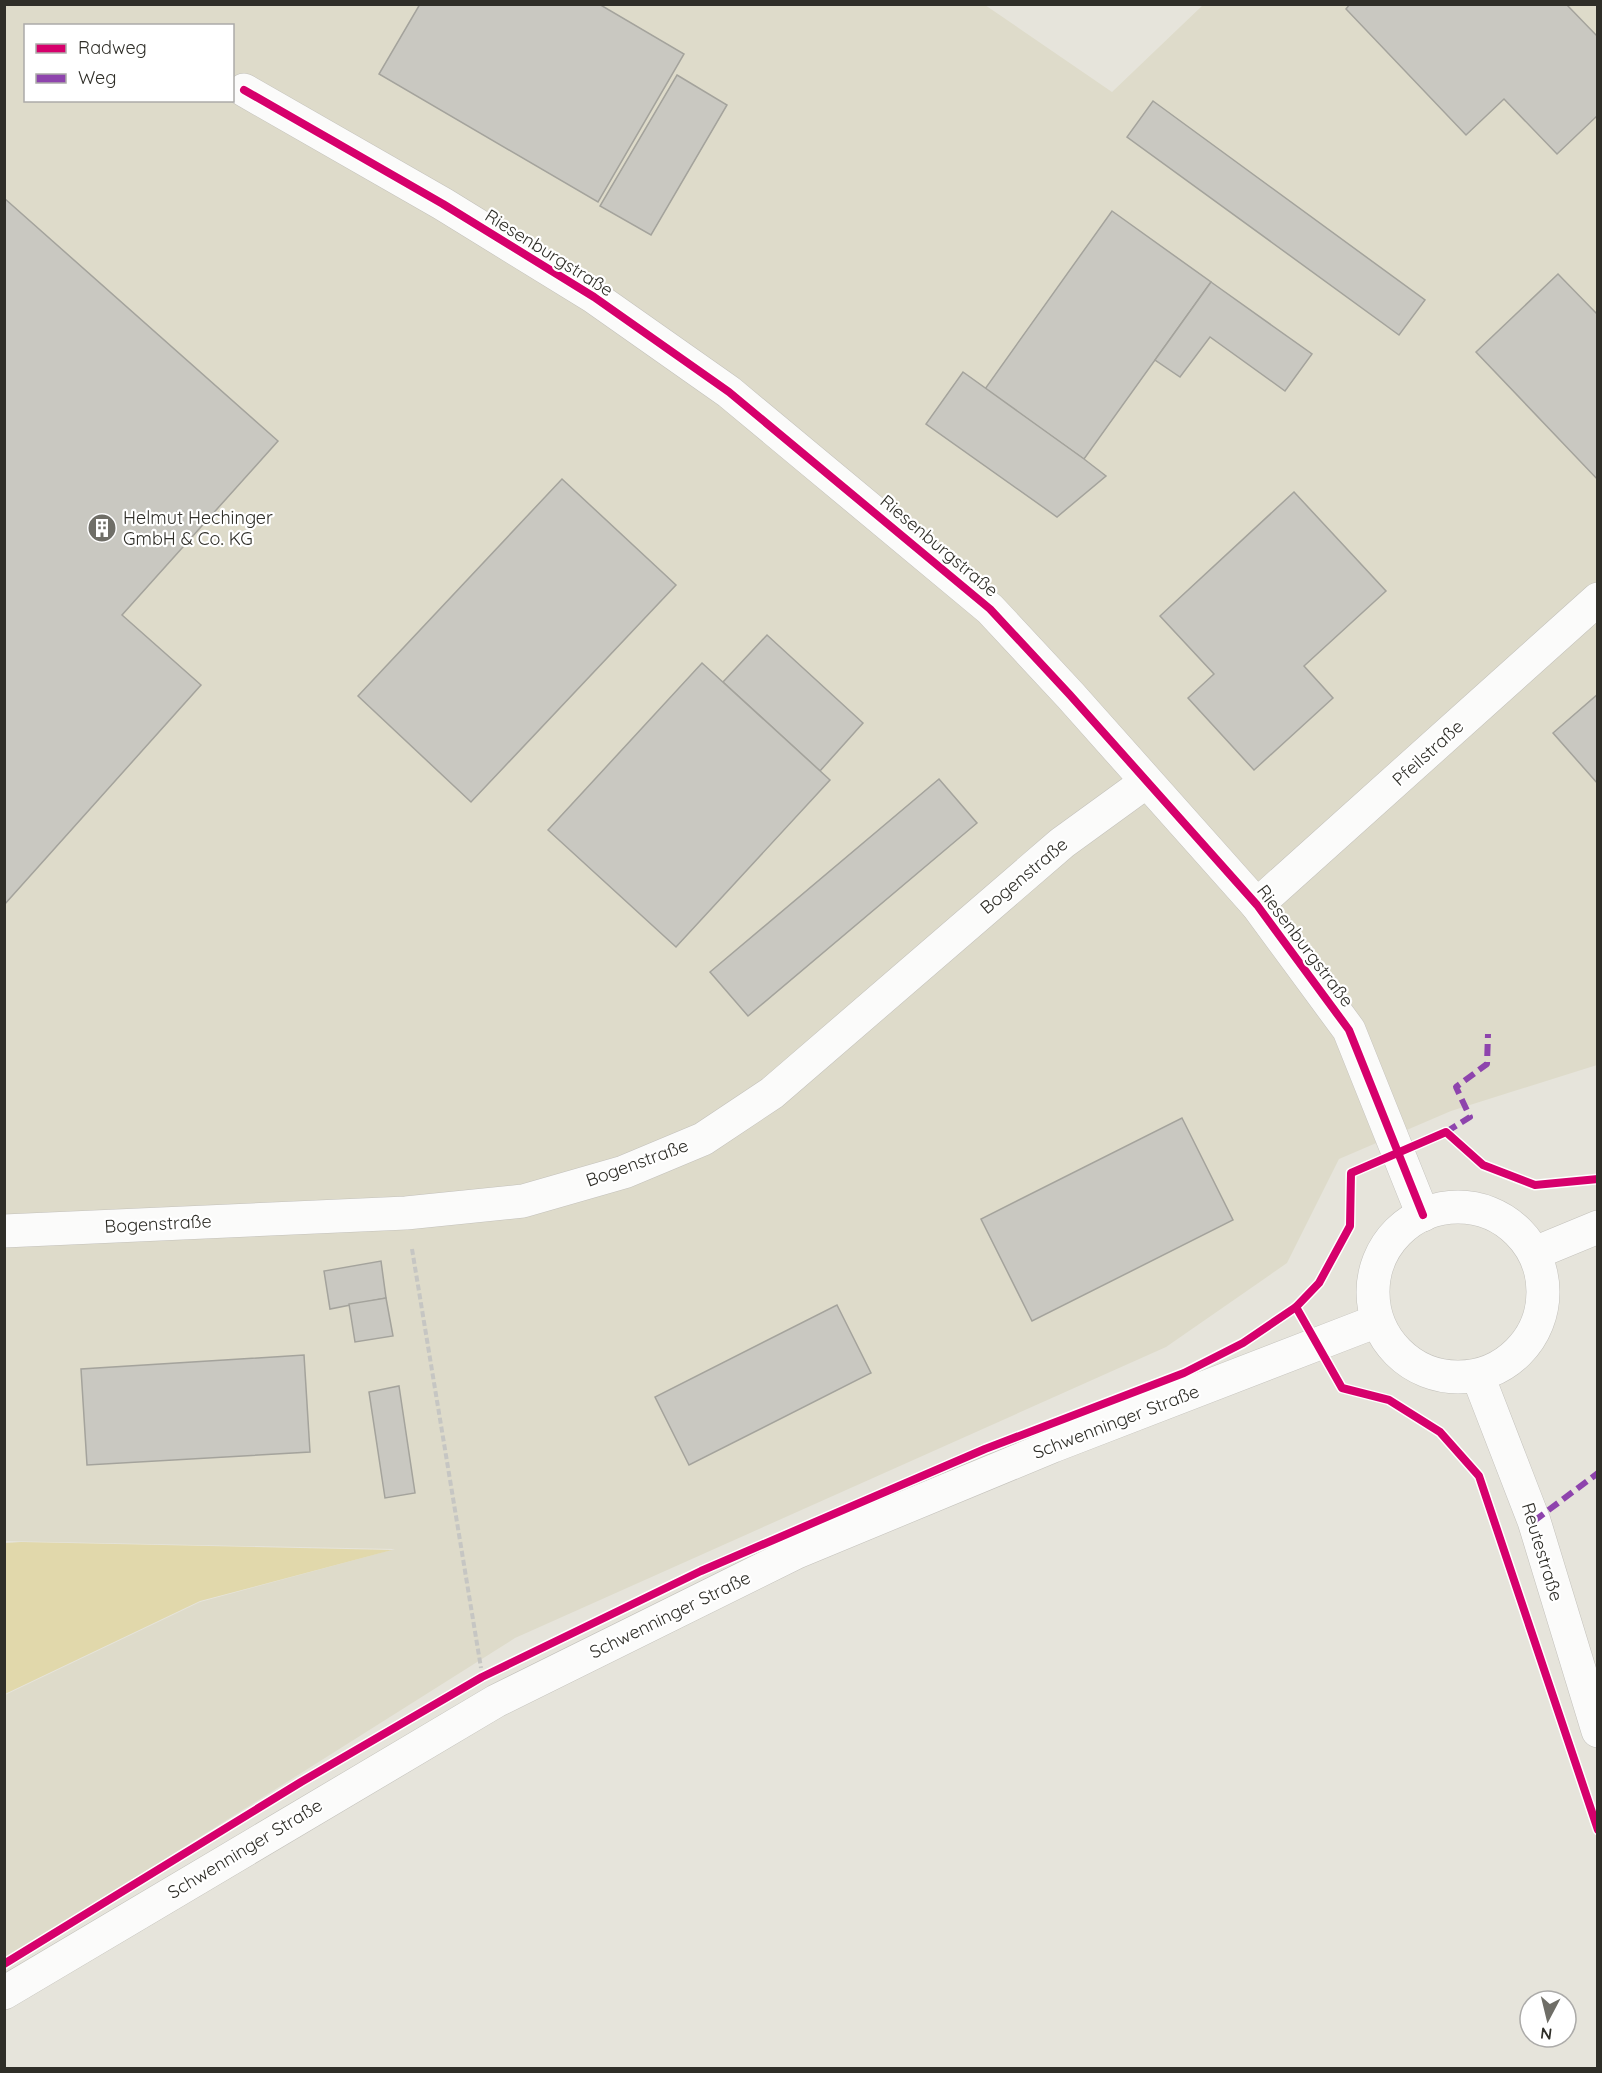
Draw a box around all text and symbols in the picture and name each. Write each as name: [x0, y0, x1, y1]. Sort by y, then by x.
legend: [24, 24, 234, 102]
text: Radweg: [78, 36, 147, 59]
text: Weg: [78, 66, 116, 89]
street label: Riesenburgstraße: [481, 204, 618, 301]
street label: Riesenburgstraße: [876, 489, 1003, 602]
place label: Helmut Hechinger GmbH & Co. KG: [123, 506, 273, 550]
building icon: Helmut Hechinger GmbH & Co. KG: [86, 512, 118, 544]
street label: Pfeilstraße: [1387, 715, 1468, 791]
street label: Bogenstraße: [975, 832, 1072, 919]
street label: Riesenburgstraße: [1252, 880, 1359, 1011]
street label: Bogenstraße: [582, 1133, 691, 1192]
street label: Bogenstraße: [104, 1209, 212, 1238]
street label: Schwenninger Straße: [1029, 1379, 1202, 1464]
street label: Reutestraße: [1517, 1500, 1568, 1604]
street label: Schwenninger Straße: [586, 1566, 754, 1664]
street label: Schwenninger Straße: [163, 1793, 326, 1904]
north arrow: [1518, 1989, 1578, 2049]
text: N: [1539, 2023, 1553, 2045]

